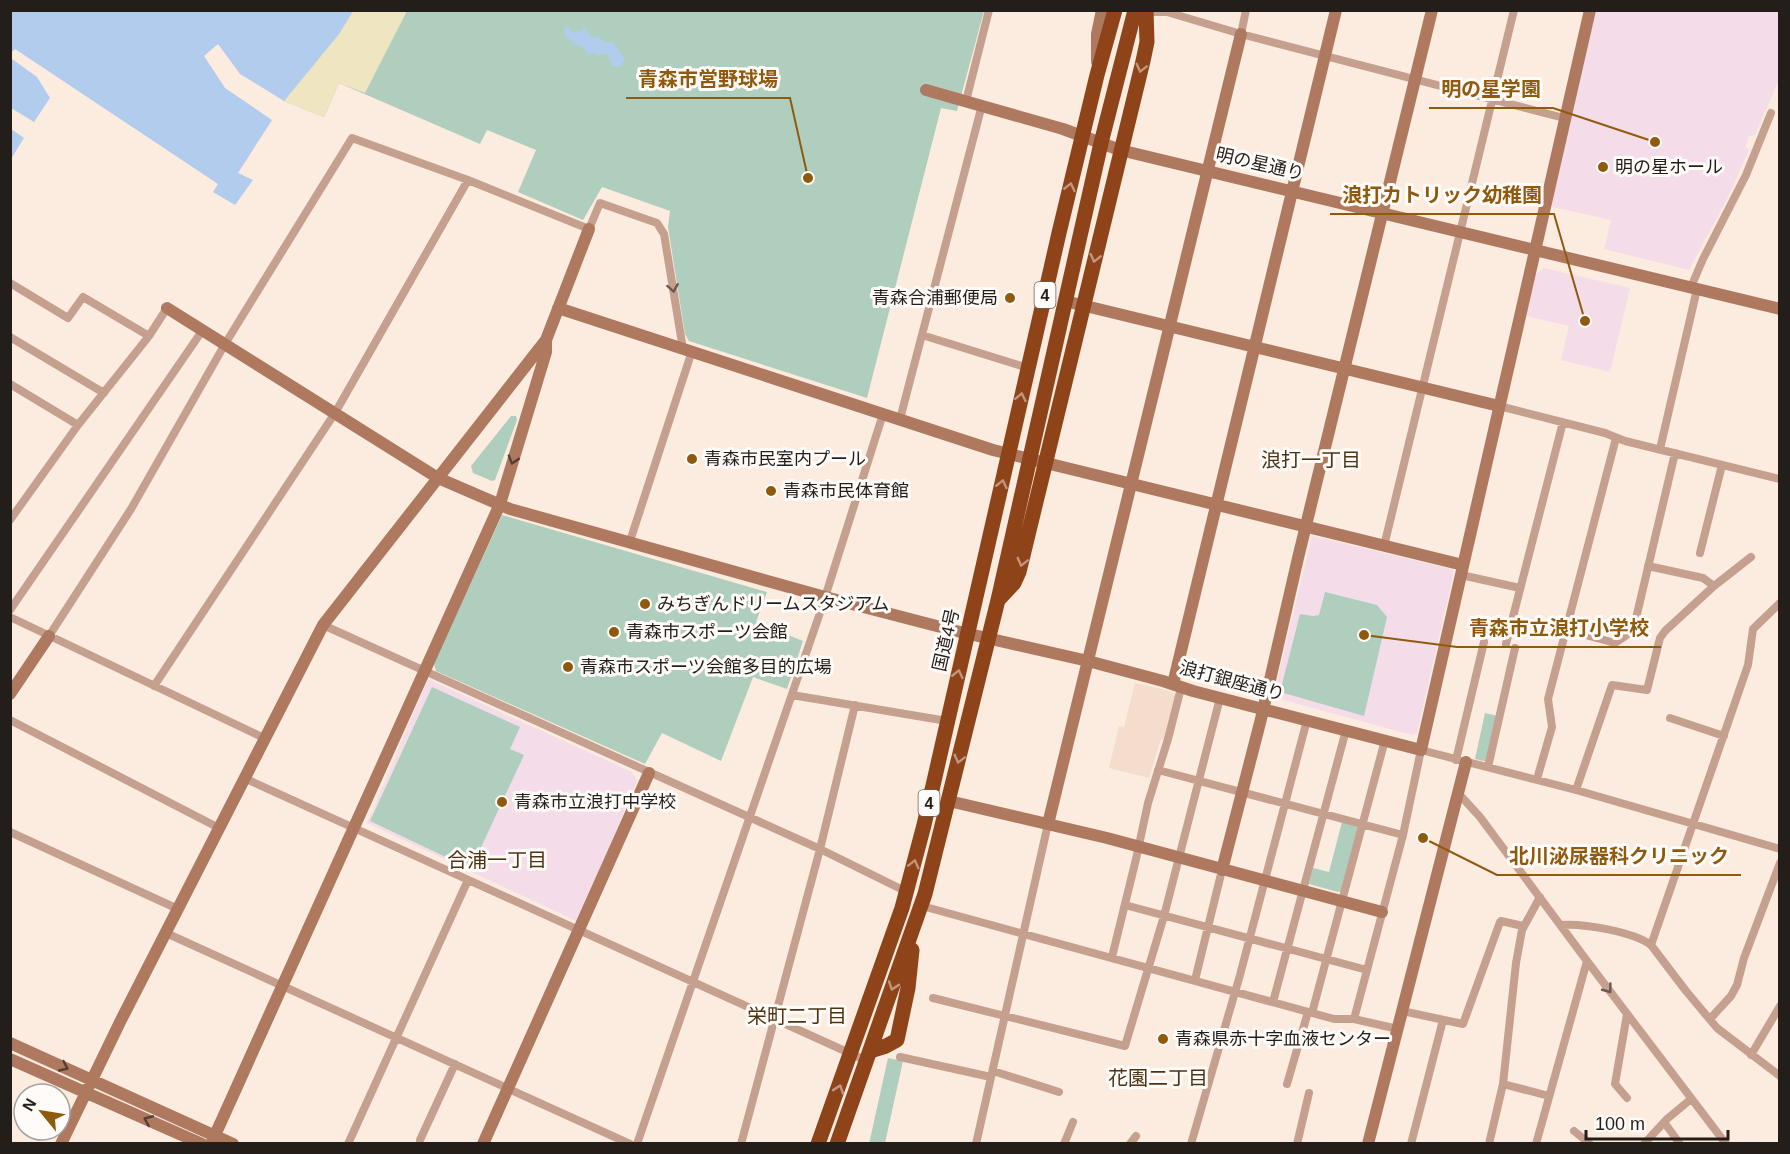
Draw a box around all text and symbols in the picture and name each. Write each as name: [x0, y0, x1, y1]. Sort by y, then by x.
callout: 青森市営野球場: [626, 60, 790, 98]
one-way arrow: [1136, 63, 1149, 73]
text: 青森市営野球場: [638, 68, 778, 90]
callout: 明の星学園: [1429, 70, 1553, 108]
text: 明の星学園: [1441, 78, 1541, 100]
street label: 明の星通り: [1214, 144, 1306, 184]
place label: 明の星ホール: [1615, 157, 1723, 177]
marker: 明の星ホール: [1596, 160, 1610, 174]
callout: 浪打カトリック幼稚園: [1330, 176, 1554, 214]
one-way arrow: [1063, 182, 1076, 192]
text: 浪打カトリック幼稚園: [1342, 184, 1542, 206]
one-way arrow: [1089, 252, 1102, 262]
road number: 4: [1034, 282, 1056, 308]
one-way arrow: [666, 283, 678, 293]
place label: 青森合浦郵便局: [872, 288, 998, 308]
marker: 青森合浦郵便局: [1003, 291, 1017, 305]
one-way arrow: [1014, 393, 1027, 403]
place label: 青森市民室内プール: [704, 449, 866, 469]
district label: 浪打一丁目: [1261, 449, 1361, 471]
marker: 青森市民室内プール: [685, 452, 699, 466]
one-way arrow: [508, 454, 520, 465]
one-way arrow: [995, 479, 1008, 489]
place label: 青森市民体育館: [783, 481, 909, 501]
marker: 青森市民体育館: [764, 484, 778, 498]
one-way arrow: [1016, 556, 1029, 566]
place label: みちぎんドリームスタジアム: [657, 594, 889, 614]
marker: みちぎんドリームスタジアム: [638, 597, 652, 611]
street label: 国道4号: [929, 607, 963, 673]
callout: 青森市立浪打小学校: [1457, 609, 1661, 647]
text: 青森市立浪打小学校: [1469, 617, 1649, 639]
place label: 青森市スポーツ会館: [626, 622, 788, 642]
marker: 青森市スポーツ会館: [607, 625, 621, 639]
place label: 青森市スポーツ会館多目的広場: [580, 657, 832, 677]
street label: 浪打銀座通り: [1177, 657, 1287, 705]
marker: 青森市スポーツ会館多目的広場: [561, 660, 575, 674]
one-way arrow: [951, 669, 964, 679]
one-way arrow: [954, 754, 967, 764]
road number: 4: [918, 790, 940, 816]
place label: 青森市立浪打中学校: [514, 792, 676, 812]
marker: 青森市立浪打中学校: [495, 795, 509, 809]
callout: 北川泌尿器科クリニック: [1497, 837, 1741, 875]
text: 北川泌尿器科クリニック: [1509, 845, 1729, 867]
district label: 合浦一丁目: [447, 849, 547, 871]
one-way arrow: [907, 859, 919, 870]
one-way arrow: [888, 980, 901, 991]
one-way arrow: [1600, 982, 1611, 993]
district label: 栄町二丁目: [747, 1005, 847, 1027]
place label: 青森県赤十字血液センター: [1175, 1029, 1391, 1049]
marker: 青森県赤十字血液センター: [1156, 1032, 1170, 1046]
one-way arrow: [57, 1060, 68, 1072]
district label: 花園二丁目: [1108, 1067, 1208, 1089]
north arrow: [12, 1082, 72, 1142]
one-way arrow: [831, 1084, 844, 1094]
text: N: [19, 1095, 40, 1114]
scale bar: [1586, 1103, 1728, 1141]
text: 100 m: [1595, 1114, 1645, 1134]
one-way arrow: [143, 1115, 154, 1127]

